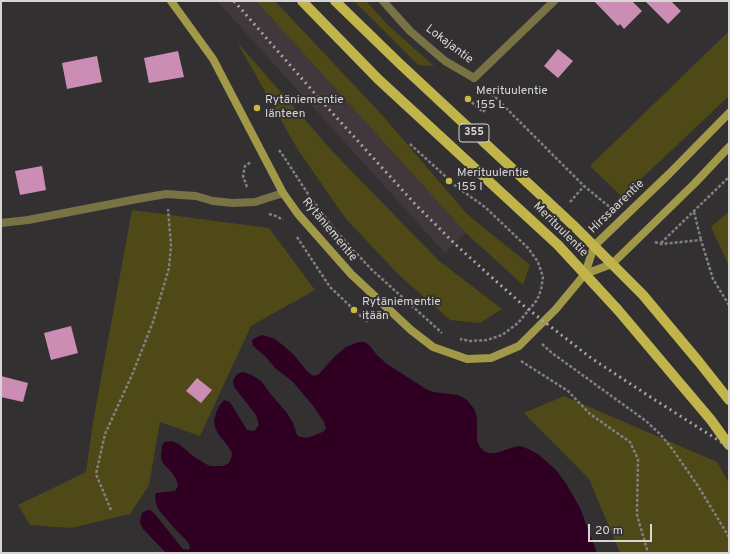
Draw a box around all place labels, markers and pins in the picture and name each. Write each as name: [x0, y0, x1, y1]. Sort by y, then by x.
place label: Merituulentie 155 L: [476, 85, 548, 113]
place label: Rytäniementie länteen: [265, 94, 344, 122]
marker: Merituulentie 155 L: [463, 94, 473, 104]
marker: Rytäniementie länteen: [252, 103, 262, 113]
place label: Merituulentie 155 I: [457, 167, 529, 195]
marker: Merituulentie 155 I: [444, 176, 454, 186]
place label: Rytäniementie itään: [362, 296, 441, 324]
marker: Rytäniementie itään: [349, 305, 359, 315]

